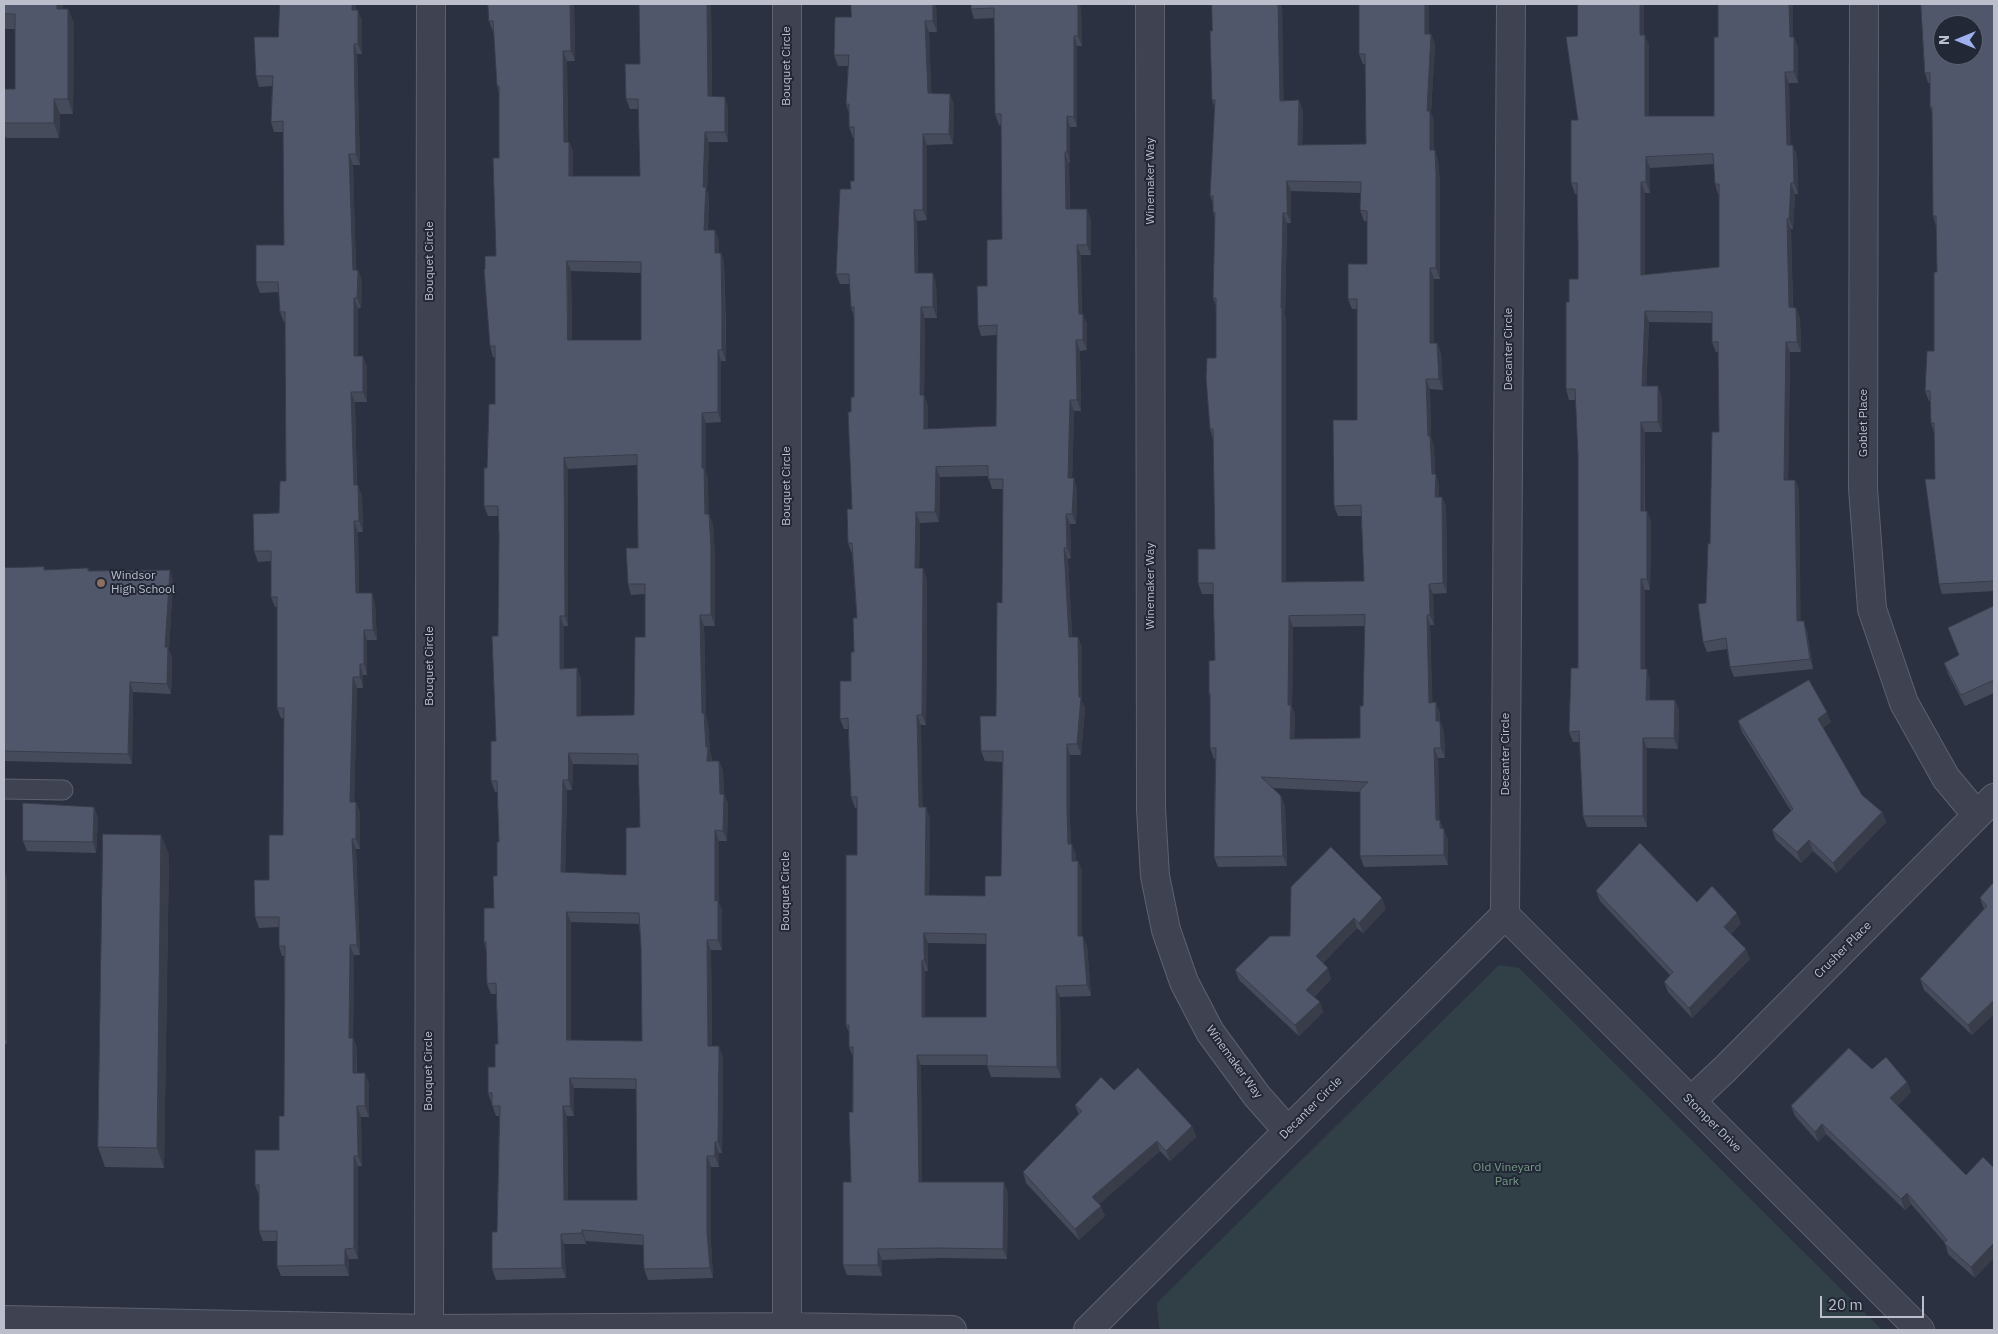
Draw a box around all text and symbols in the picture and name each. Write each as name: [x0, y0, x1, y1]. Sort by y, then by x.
north arrow: [1933, 15, 1983, 65]
street label: Bouquet Circle: [780, 26, 794, 106]
text: N: [1935, 35, 1953, 45]
street label: Winemaker Way: [1144, 138, 1158, 224]
street label: Bouquet Circle: [423, 221, 437, 301]
street label: Decanter Circle: [1502, 308, 1516, 390]
street label: Goblet Place: [1857, 389, 1871, 457]
street label: Bouquet Circle: [780, 446, 794, 526]
street label: Winemaker Way: [1144, 543, 1158, 629]
place label: Windsor High School: [111, 569, 175, 597]
marker: Windsor High School: [95, 577, 107, 589]
street label: Bouquet Circle: [423, 626, 437, 706]
street label: Decanter Circle: [1499, 713, 1513, 795]
street label: Bouquet Circle: [779, 851, 793, 931]
street label: Crusher Place: [1812, 919, 1874, 981]
street label: Winemaker Way: [1203, 1023, 1265, 1101]
street label: Bouquet Circle: [422, 1031, 436, 1111]
street label: Decanter Circle: [1277, 1074, 1345, 1142]
street label: Stomper Drive: [1680, 1091, 1744, 1155]
park label: Old Vineyard Park: [1473, 1161, 1541, 1189]
scale bar: [1823, 1286, 1927, 1318]
text: 20 m: [1828, 1295, 1863, 1314]

